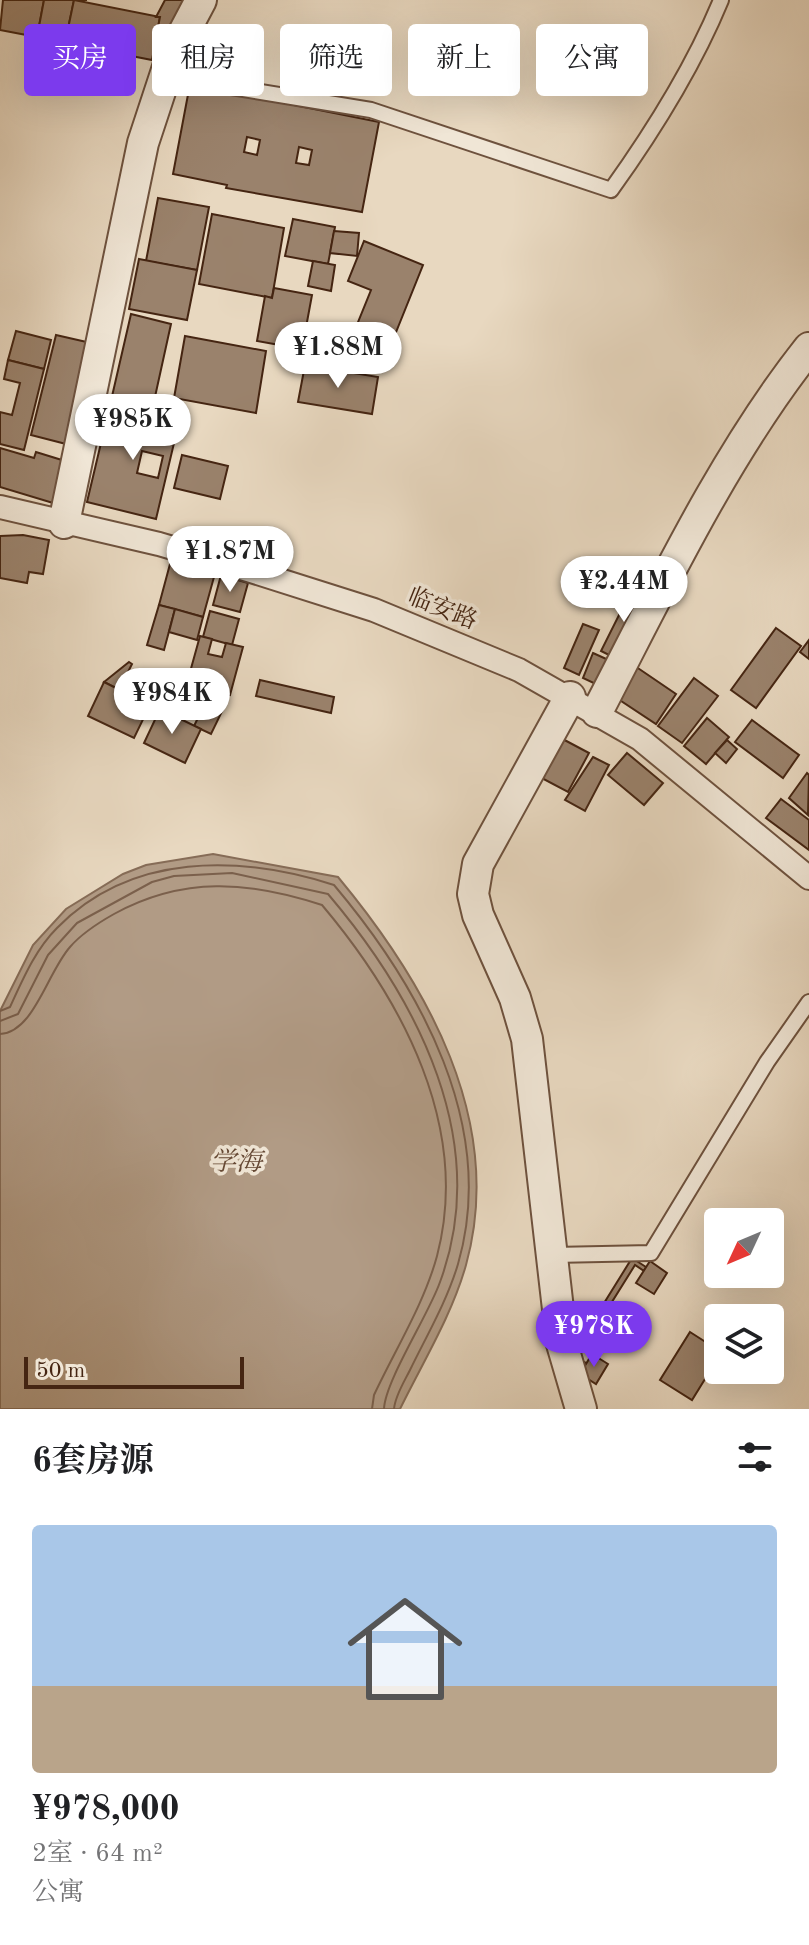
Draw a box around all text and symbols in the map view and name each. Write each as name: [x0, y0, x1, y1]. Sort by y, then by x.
chip: 买房: [24, 24, 136, 96]
chip: 租房: [152, 24, 264, 96]
chip: 筛选: [280, 24, 392, 96]
chip: 新上: [408, 24, 520, 96]
chip: 公寓: [536, 24, 648, 96]
pin: ¥1.88M: [273, 322, 403, 390]
text: ¥1.88M: [293, 335, 383, 361]
pin: ¥985K: [77, 394, 189, 462]
text: ¥985K: [93, 407, 173, 433]
pin: ¥1.87M: [165, 526, 295, 594]
text: ¥1.87M: [185, 539, 275, 565]
pin: ¥2.44M: [559, 556, 689, 624]
text: ¥2.44M: [579, 569, 669, 595]
street label: 临安路: [404, 583, 481, 635]
pin: ¥984K: [116, 668, 228, 736]
text: ¥984K: [132, 681, 212, 707]
water label: 学海: [210, 1148, 266, 1176]
north arrow: [704, 1208, 784, 1288]
map controls: [704, 1208, 784, 1384]
pin: ¥978K: [538, 1301, 650, 1369]
button: layers: [704, 1304, 784, 1384]
text: ¥978K: [554, 1314, 634, 1340]
scale bar: [24, 1353, 244, 1389]
text: 50 m: [36, 1360, 85, 1382]
icon: filters: [733, 1435, 777, 1479]
text: 6套房源: [32, 1445, 154, 1479]
icon: home: [333, 1577, 477, 1721]
text: ¥978,000: [32, 1793, 180, 1827]
text: 2室 · 64 m²: [32, 1841, 163, 1867]
text: 公寓: [32, 1880, 84, 1906]

